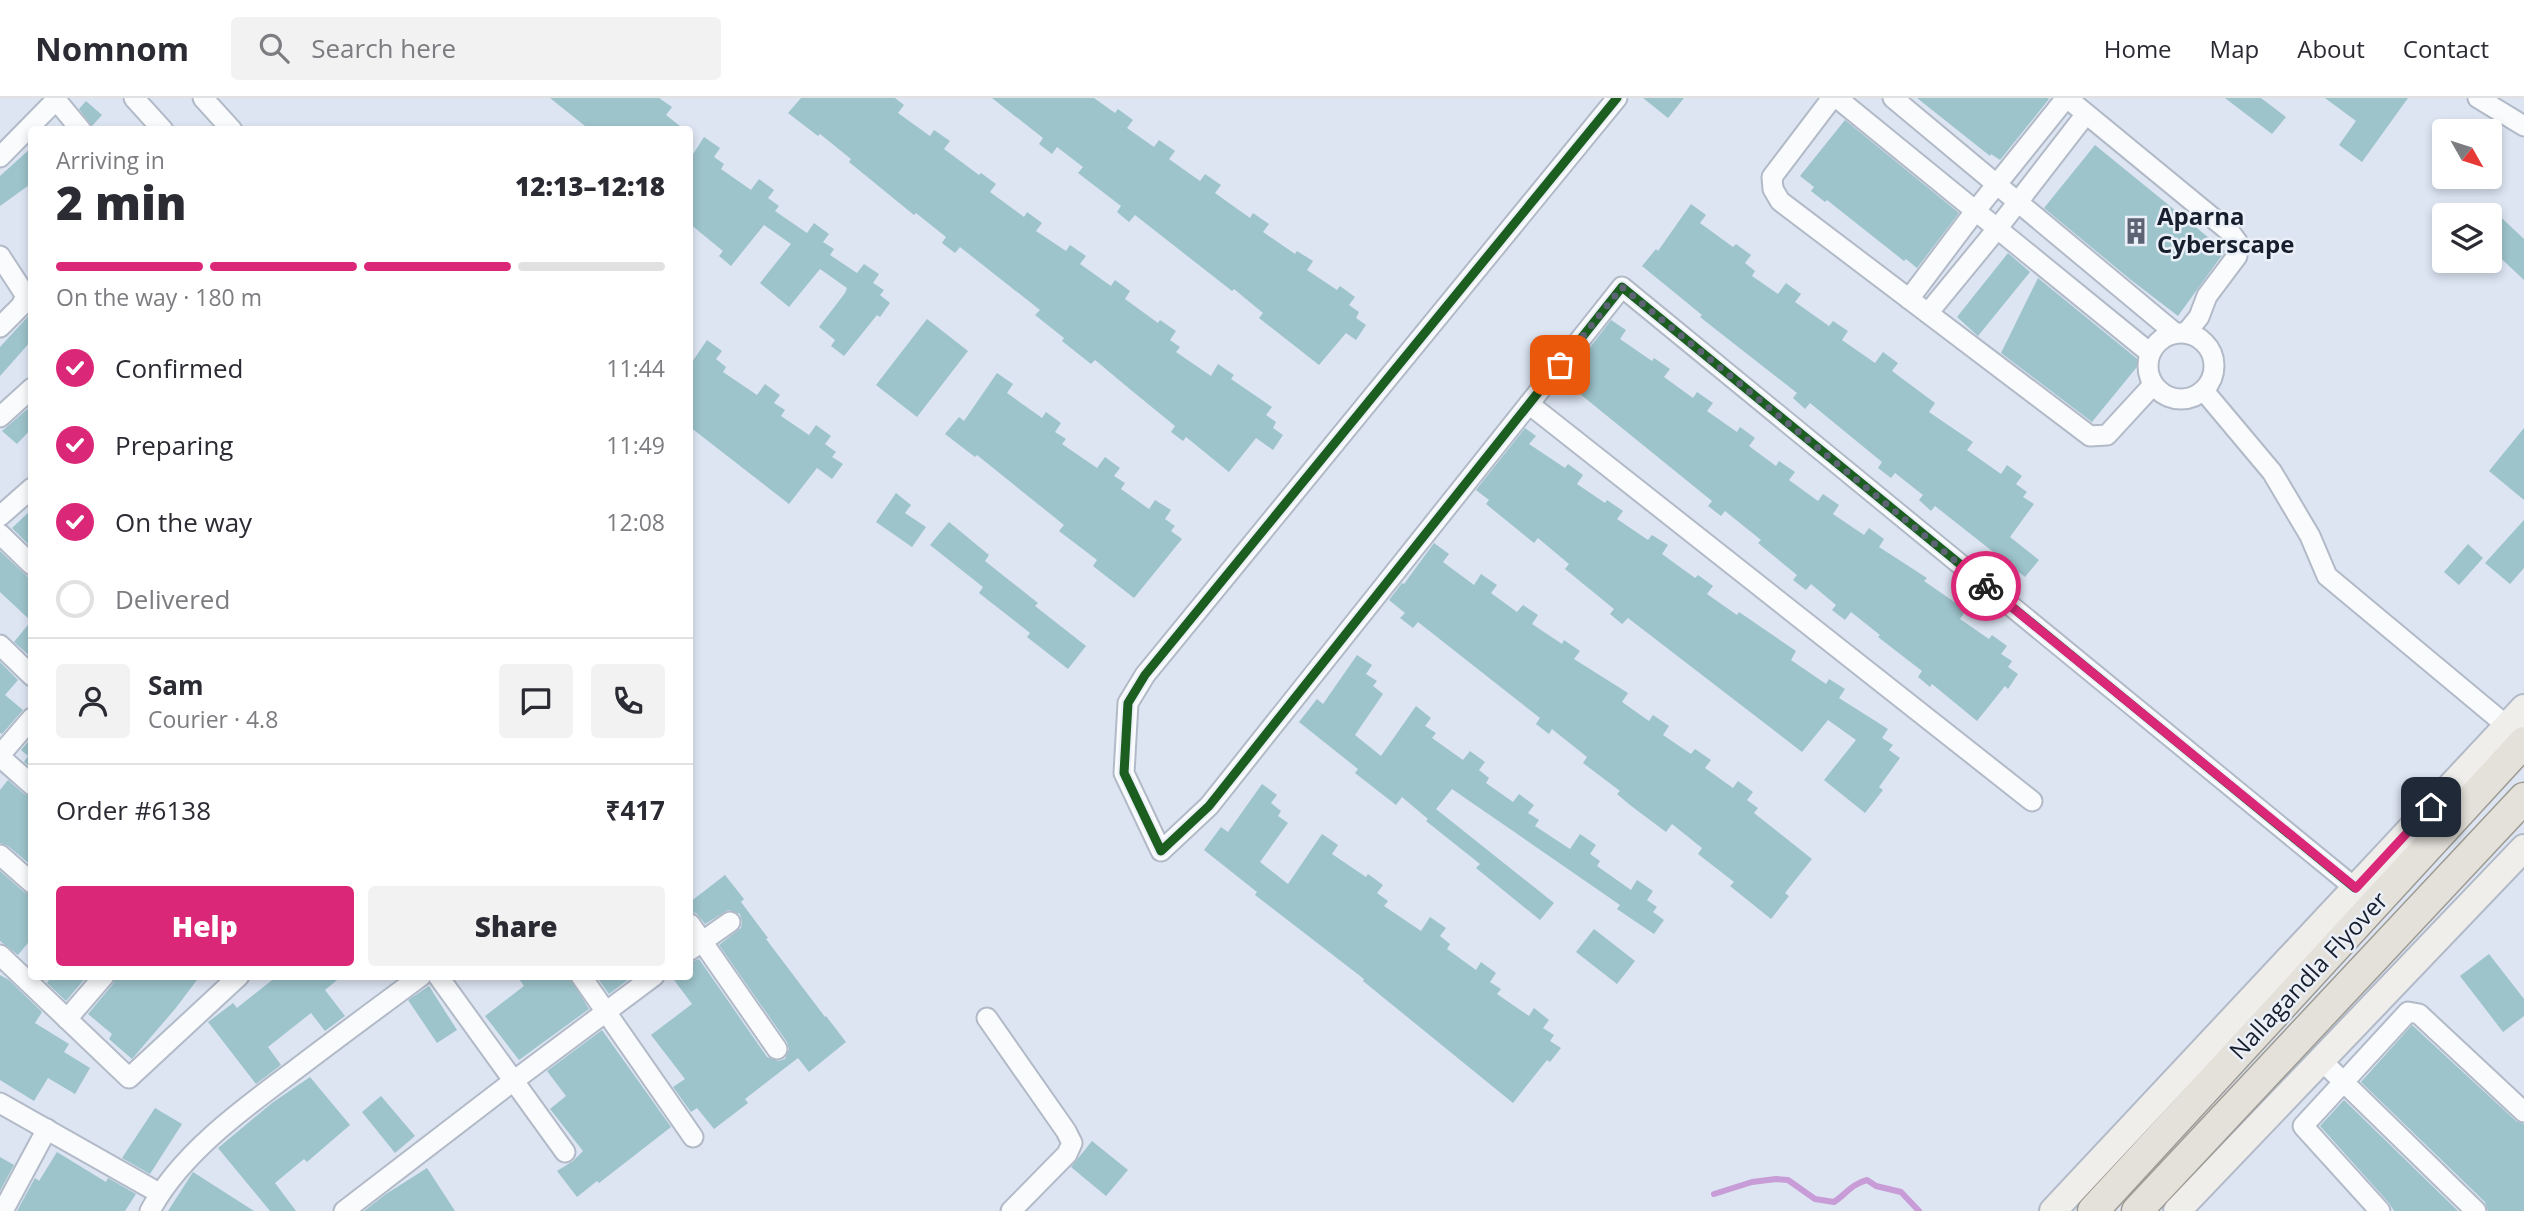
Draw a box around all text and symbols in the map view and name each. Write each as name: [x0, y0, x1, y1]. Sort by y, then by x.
search box: [231, 17, 721, 80]
text: Nomnom: [35, 26, 189, 71]
icon: search: [255, 29, 293, 67]
text: Search here: [311, 30, 456, 66]
text: Home: [2104, 32, 2172, 65]
text: Map: [2210, 32, 2259, 65]
text: About: [2297, 32, 2365, 65]
text: Contact: [2403, 32, 2489, 65]
north arrow: [2432, 119, 2502, 189]
map controls: [2432, 119, 2502, 273]
text: Arriving in: [56, 144, 165, 176]
text: 12:13–12:18: [515, 168, 665, 204]
text: 2 min: [56, 171, 187, 233]
place label: Aparna Cyberscape: [2157, 199, 2294, 260]
button: layers: [2432, 203, 2502, 273]
building icon: Aparna Cyberscape: [2121, 216, 2151, 246]
text: On the way · 180 m: [56, 281, 262, 313]
pin: [1530, 335, 1590, 395]
icon: bag: [1541, 346, 1579, 384]
icon: check: [56, 349, 94, 387]
text: Confirmed: [115, 350, 243, 386]
text: 11:44: [606, 352, 665, 384]
icon: check: [56, 426, 94, 464]
text: Preparing: [115, 427, 233, 463]
text: 11:49: [606, 429, 665, 461]
icon: check: [56, 503, 94, 541]
text: On the way: [115, 504, 252, 540]
text: 12:08: [606, 506, 665, 538]
courier: [1951, 551, 2021, 621]
icon: bike: [1967, 567, 2005, 605]
text: Delivered: [115, 581, 230, 617]
button: person: [56, 664, 130, 738]
button: chat: [499, 664, 573, 738]
button: phone: [591, 664, 665, 738]
text: Sam: [148, 667, 204, 703]
text: Courier · 4.8: [148, 703, 278, 735]
pin: [2401, 777, 2461, 837]
icon: home: [2412, 788, 2450, 826]
text: Order #6138: [56, 792, 211, 828]
text: ₹417: [606, 792, 665, 828]
street label: Nallagandla Flyover: [2221, 884, 2395, 1066]
button: Help: [56, 886, 354, 966]
button: Share: [368, 886, 665, 966]

